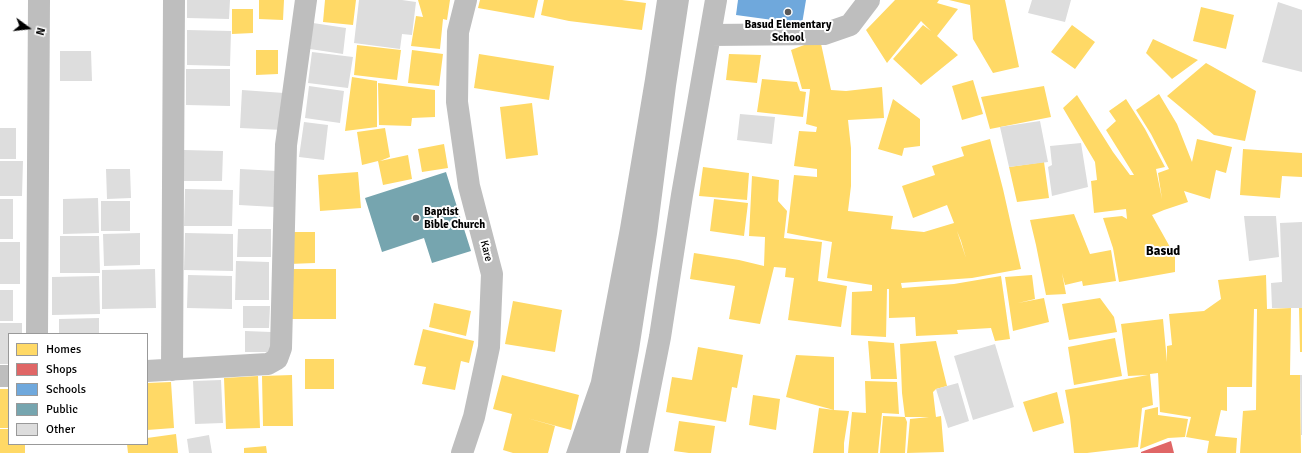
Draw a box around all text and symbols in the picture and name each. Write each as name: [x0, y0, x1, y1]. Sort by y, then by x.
marker: Basud Elementary School: [783, 7, 793, 17]
north arrow: [8, 8, 48, 48]
place label: Basud Elementary School: [744, 18, 832, 44]
text: N: [33, 26, 47, 37]
place label: Baptist Bible Church: [424, 205, 485, 231]
marker: Baptist Bible Church: [411, 213, 421, 223]
street label: Kare: [477, 239, 495, 263]
district label: Basud: [1146, 244, 1180, 260]
legend: [8, 333, 148, 445]
text: Homes: [46, 342, 81, 357]
text: Shops: [46, 362, 77, 377]
text: Schools: [46, 382, 86, 397]
text: Public: [46, 402, 78, 417]
text: Other: [46, 422, 75, 437]

